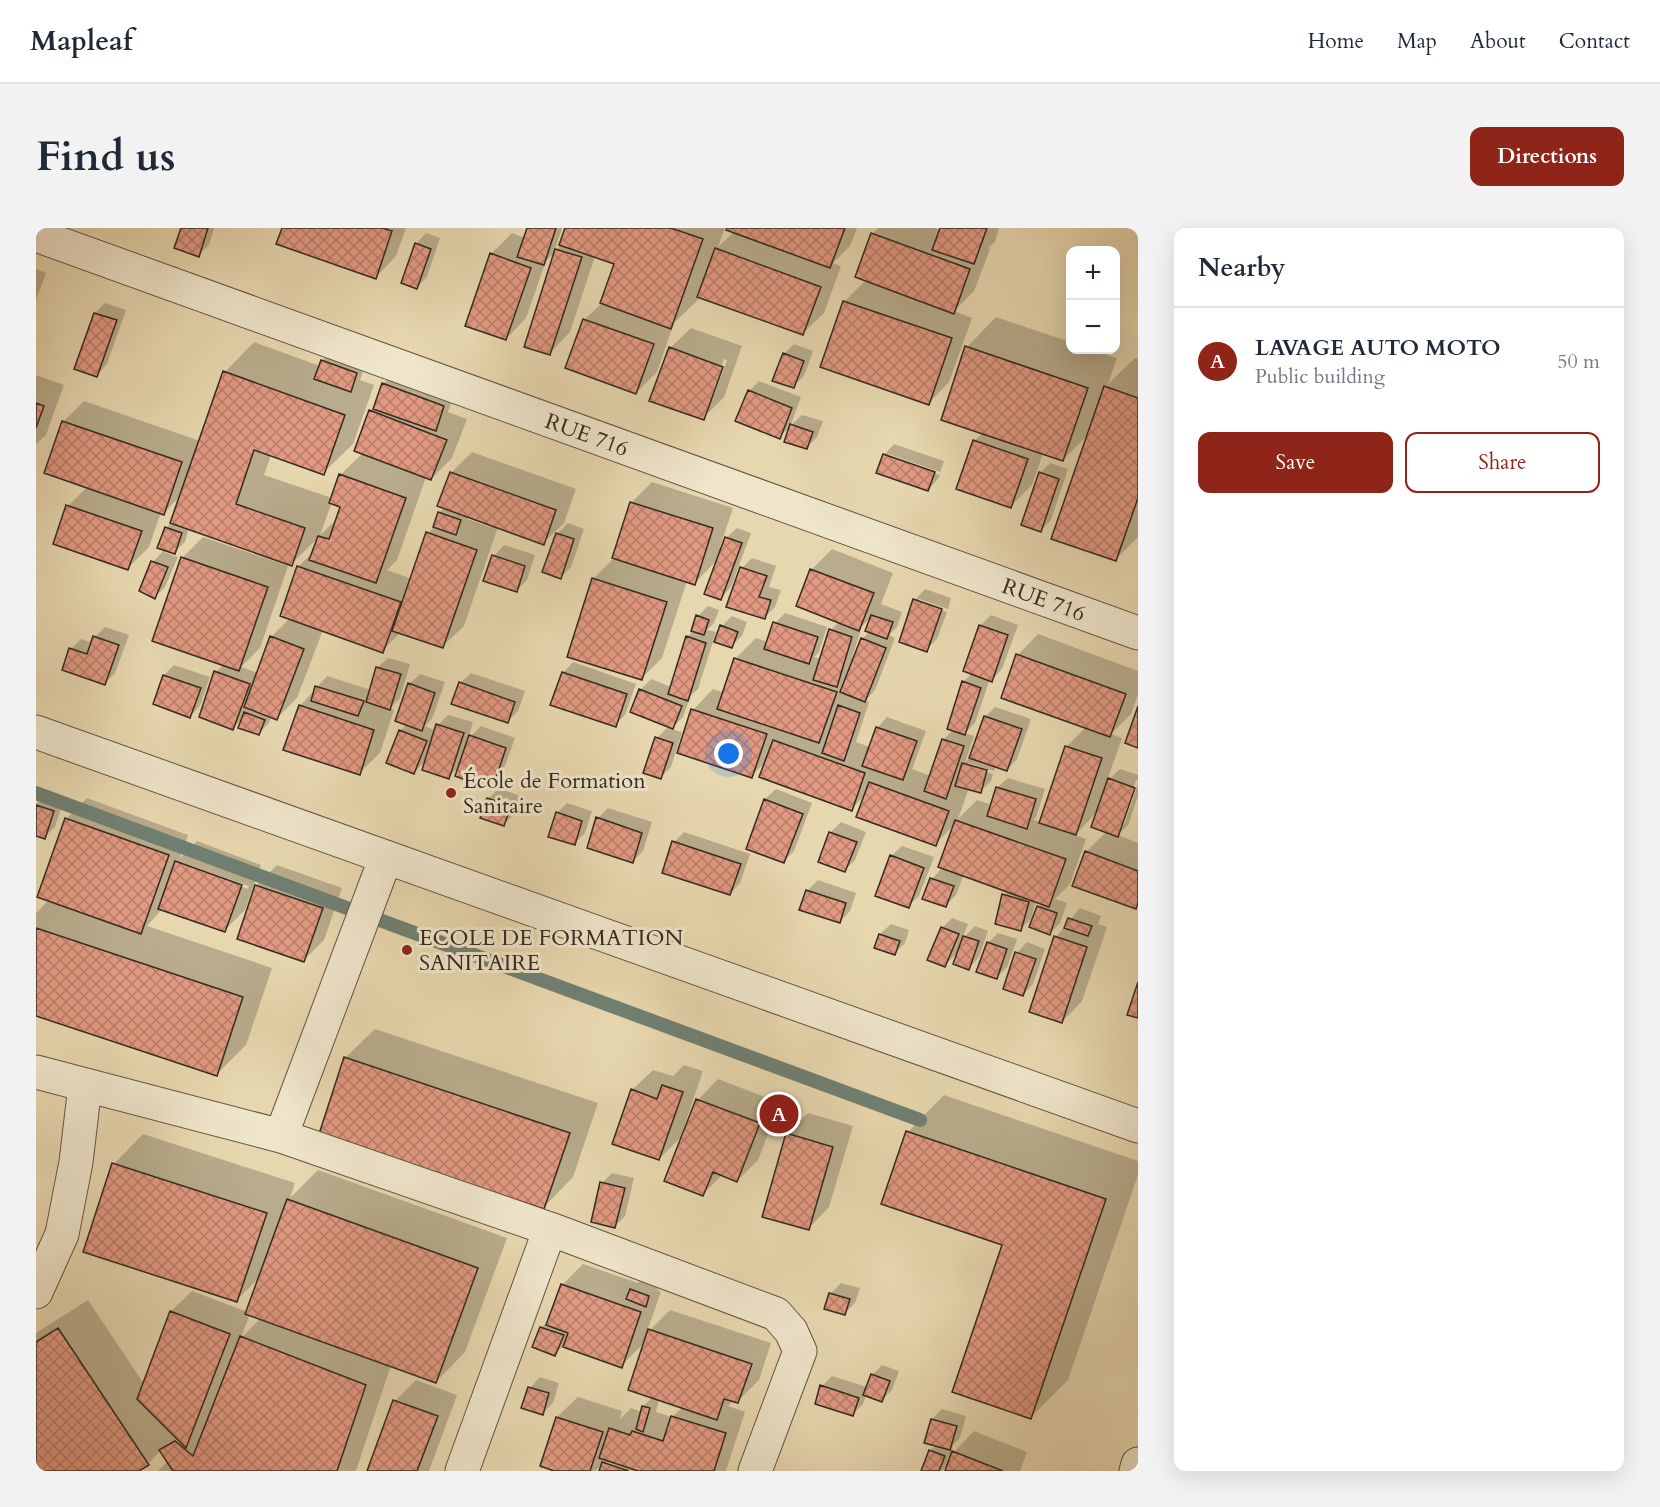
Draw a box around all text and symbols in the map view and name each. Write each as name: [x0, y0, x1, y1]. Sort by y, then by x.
text: Mapleaf: [30, 22, 133, 60]
text: Home: [1308, 27, 1364, 56]
text: Map: [1397, 27, 1437, 56]
text: About: [1470, 27, 1526, 56]
text: Contact: [1559, 27, 1630, 56]
button: Directions: [1470, 127, 1624, 186]
text: Find us: [36, 128, 176, 185]
map controls: [1066, 246, 1120, 354]
button: +: [1066, 246, 1120, 300]
text: Nearby: [1198, 250, 1286, 285]
button: −: [1066, 300, 1120, 354]
text: LAVAGE AUTO MOTO: [1255, 333, 1501, 363]
text: A: [1210, 348, 1225, 375]
text: 50 m: [1557, 348, 1600, 375]
text: Public building: [1255, 363, 1385, 390]
street label: RUE 716: [541, 406, 632, 464]
button: Save: [1198, 432, 1393, 493]
button: Share: [1405, 432, 1600, 493]
street label: RUE 716: [998, 571, 1089, 629]
your location: [714, 739, 743, 768]
place label: École de Formation Sanitaire: [463, 766, 646, 821]
marker: École de Formation Sanitaire: [444, 786, 458, 800]
place label: ECOLE DE FORMATION SANITAIRE: [419, 923, 683, 978]
marker: ECOLE DE FORMATION SANITAIRE: [400, 943, 414, 957]
pin: A: [760, 1092, 798, 1136]

